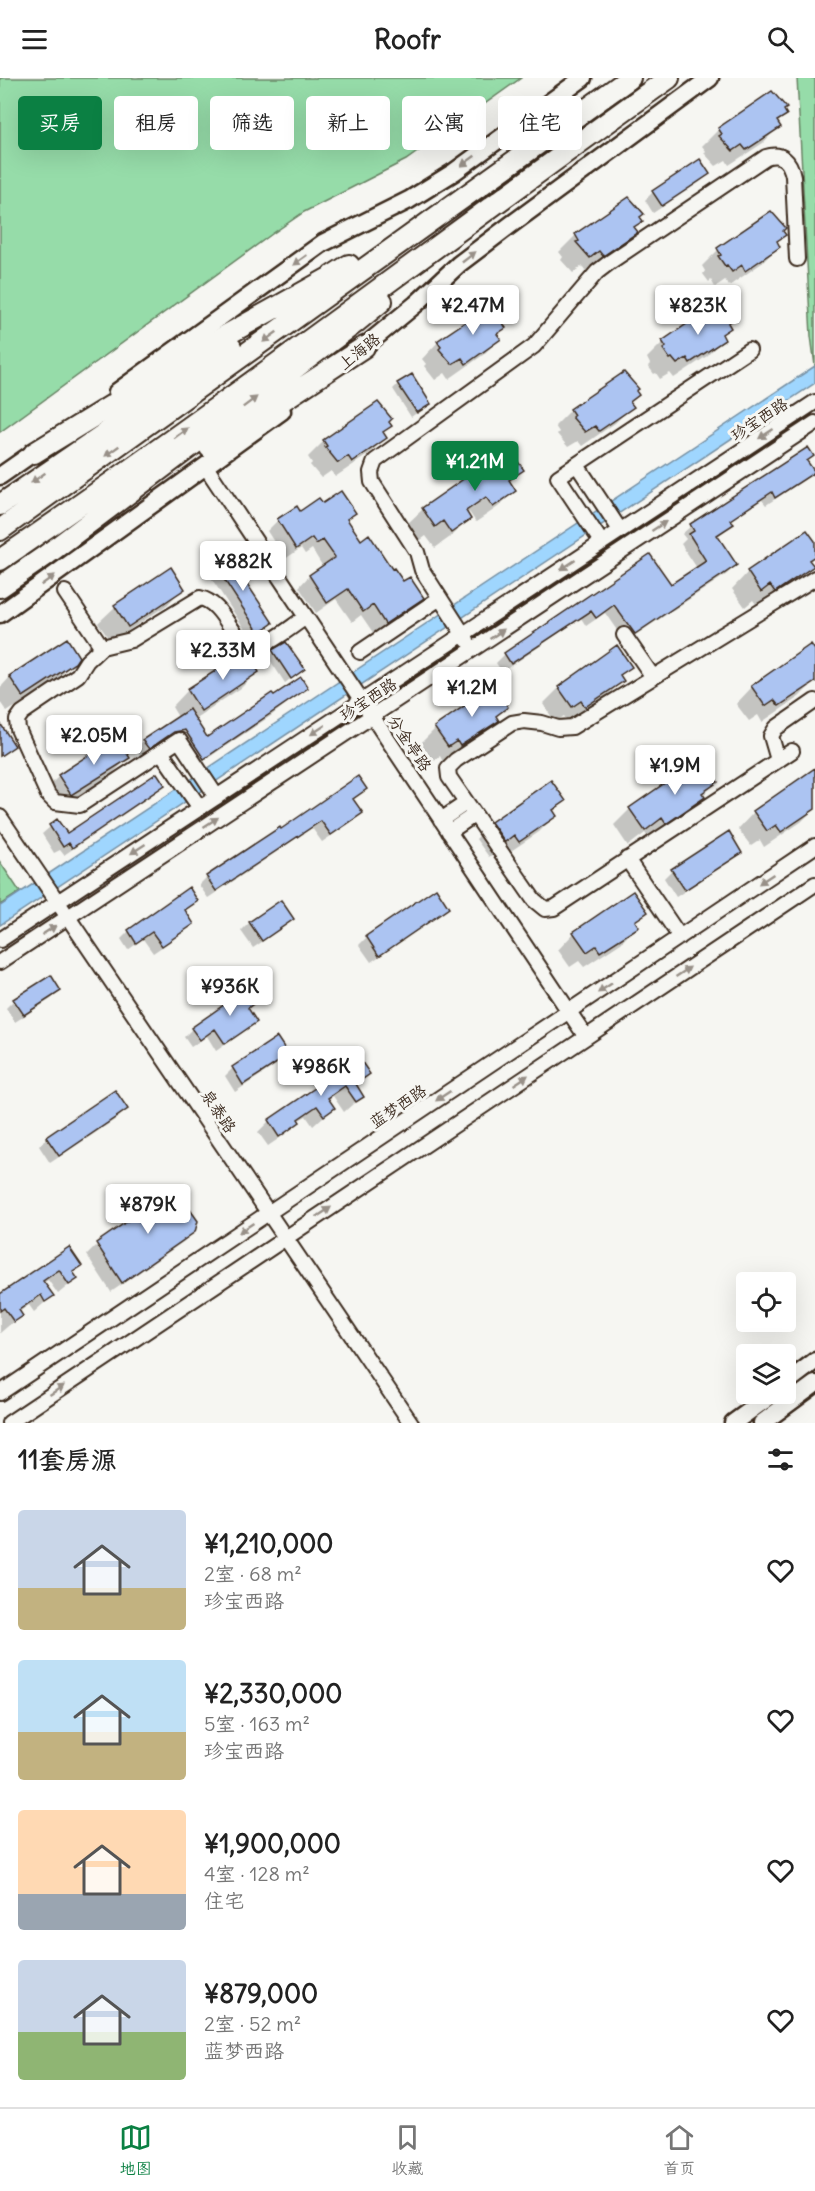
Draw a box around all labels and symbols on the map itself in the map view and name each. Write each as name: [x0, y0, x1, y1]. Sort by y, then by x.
one-way arrow: [460, 155, 475, 167]
one-way arrow: [461, 252, 476, 264]
one-way arrow: [292, 253, 307, 265]
pin: ¥2.47M: [424, 285, 522, 336]
pin: ¥823K: [656, 285, 740, 336]
street label: 上海路: [334, 328, 384, 374]
one-way arrow: [263, 331, 279, 343]
street label: 珍宝西路: [727, 393, 791, 445]
one-way arrow: [242, 397, 257, 409]
one-way arrow: [173, 427, 189, 439]
one-way arrow: [758, 428, 774, 439]
pin: ¥1.21M: [426, 441, 524, 492]
one-way arrow: [104, 445, 120, 457]
one-way arrow: [31, 472, 47, 484]
one-way arrow: [651, 520, 667, 532]
pin: ¥882K: [201, 541, 285, 592]
one-way arrow: [560, 559, 577, 570]
one-way arrow: [39, 574, 55, 586]
one-way arrow: [488, 628, 505, 639]
pin: ¥2.33M: [174, 630, 272, 681]
pin: ¥1.2M: [430, 667, 514, 718]
street label: 珍宝西路: [336, 673, 400, 725]
street label: 分金亭路: [384, 711, 436, 775]
pin: ¥2.05M: [45, 715, 143, 766]
one-way arrow: [310, 724, 326, 735]
pin: ¥1.9M: [633, 745, 717, 796]
one-way arrow: [203, 816, 219, 828]
one-way arrow: [130, 843, 146, 855]
one-way arrow: [759, 873, 775, 885]
one-way arrow: [41, 925, 57, 936]
pin: ¥936K: [188, 966, 272, 1017]
one-way arrow: [675, 966, 691, 978]
one-way arrow: [597, 982, 613, 994]
pin: ¥986K: [279, 1046, 363, 1097]
one-way arrow: [513, 1075, 529, 1086]
street label: 蓝梦西路: [366, 1080, 430, 1132]
street label: 泉泰路: [197, 1086, 241, 1136]
one-way arrow: [434, 1091, 451, 1102]
pin: ¥879K: [106, 1184, 190, 1235]
one-way arrow: [316, 1206, 332, 1218]
one-way arrow: [238, 1223, 254, 1234]
one-way arrow: [49, 1385, 66, 1396]

